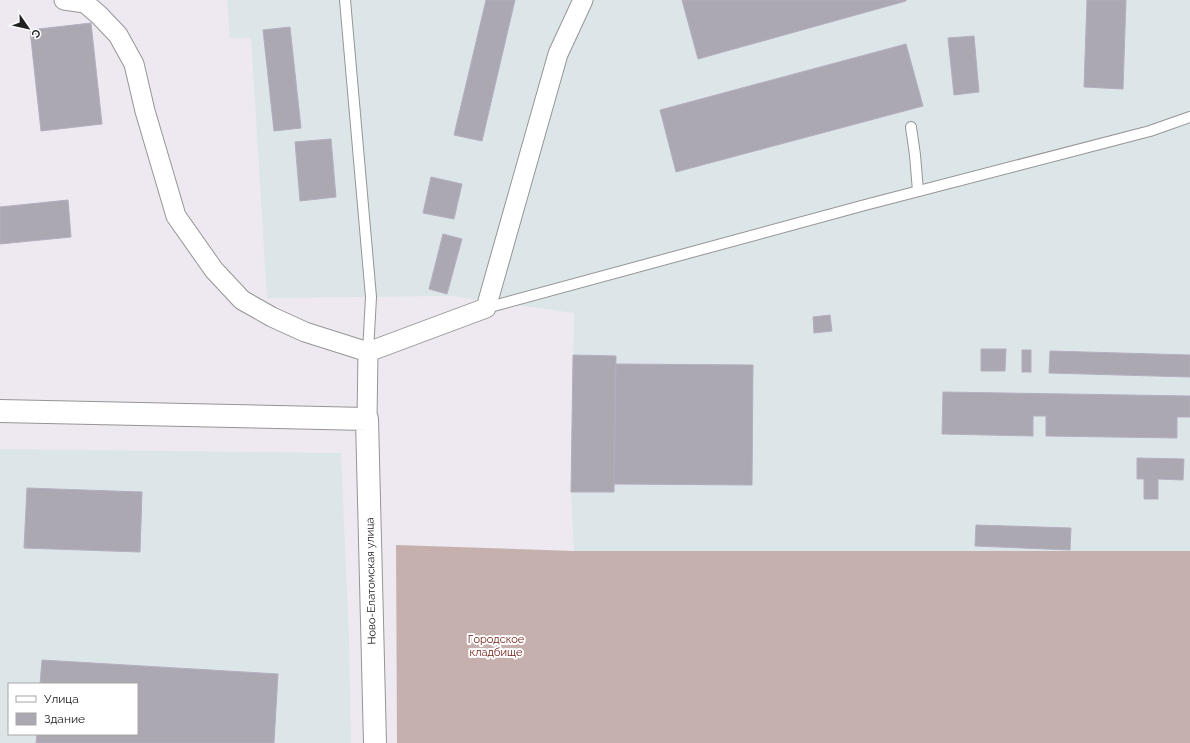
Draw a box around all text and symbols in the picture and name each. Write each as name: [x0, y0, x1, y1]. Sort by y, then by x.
north arrow: [8, 8, 48, 48]
text: С: [28, 27, 43, 40]
street label: Ново-Елатомская улица: [363, 517, 379, 645]
park label: Городское кладбище: [468, 633, 525, 659]
legend: [8, 683, 138, 735]
text: Улица: [44, 692, 79, 706]
text: Здание: [44, 712, 85, 726]

